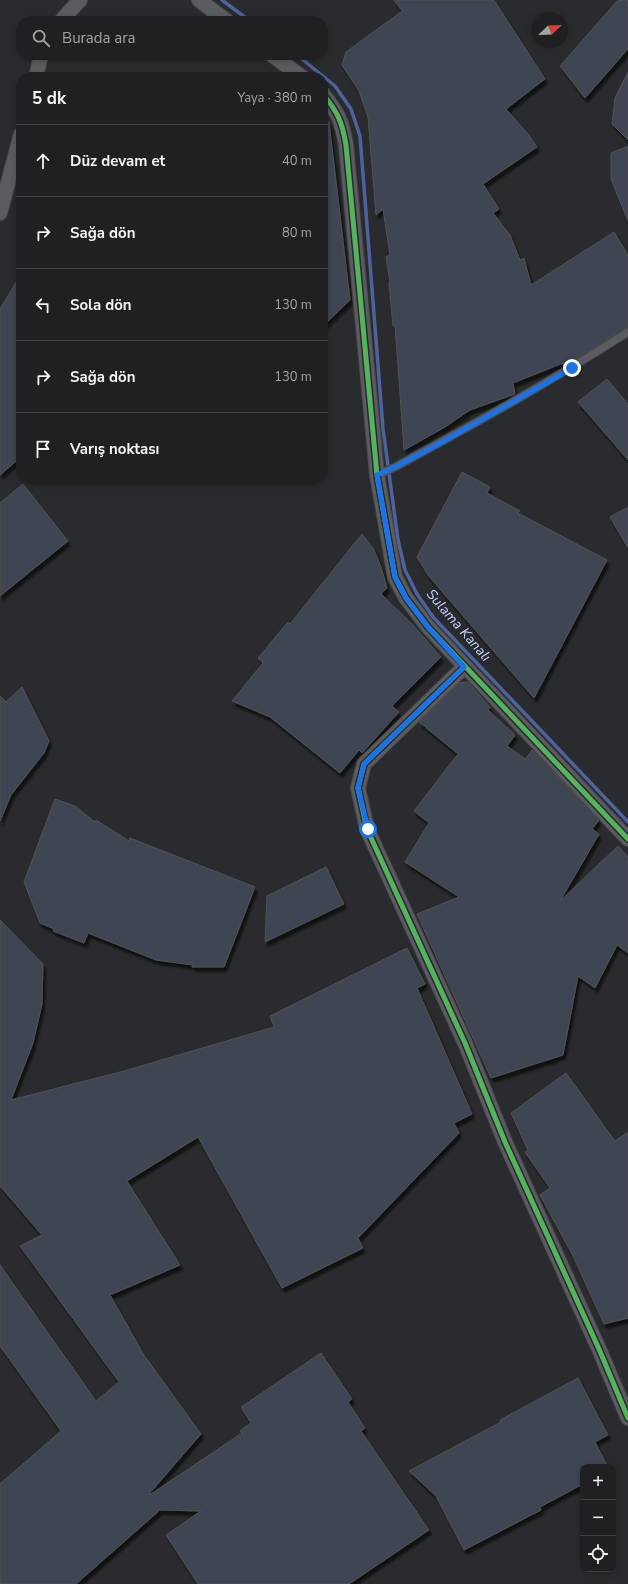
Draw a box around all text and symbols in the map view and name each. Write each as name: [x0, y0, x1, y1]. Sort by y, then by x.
north arrow: [532, 12, 568, 48]
search box: [16, 16, 328, 60]
icon: search: [30, 27, 52, 49]
text: Burada ara: [62, 28, 136, 48]
text: 5 dk: [32, 87, 66, 110]
text: Yaya · 380 m: [237, 89, 312, 107]
icon: ahead: [32, 150, 54, 172]
text: Düz devam et: [70, 151, 165, 171]
text: 40 m: [282, 152, 312, 170]
icon: right: [32, 222, 54, 244]
text: Sağa dön: [70, 223, 135, 243]
text: 80 m: [282, 224, 312, 242]
icon: left: [32, 294, 54, 316]
text: Sola dön: [70, 295, 132, 315]
text: 130 m: [274, 296, 312, 314]
route end: [563, 359, 581, 377]
icon: right: [32, 366, 54, 388]
text: Sağa dön: [70, 367, 135, 387]
text: 130 m: [274, 368, 312, 386]
icon: arrive: [32, 438, 54, 460]
text: Varış noktası: [70, 439, 159, 459]
water label: Sulama Kanalı: [422, 585, 495, 666]
route start: [359, 820, 377, 838]
map controls: [580, 1464, 616, 1572]
button: +: [580, 1464, 616, 1500]
button: −: [580, 1500, 616, 1536]
button: locate: [580, 1536, 616, 1572]

